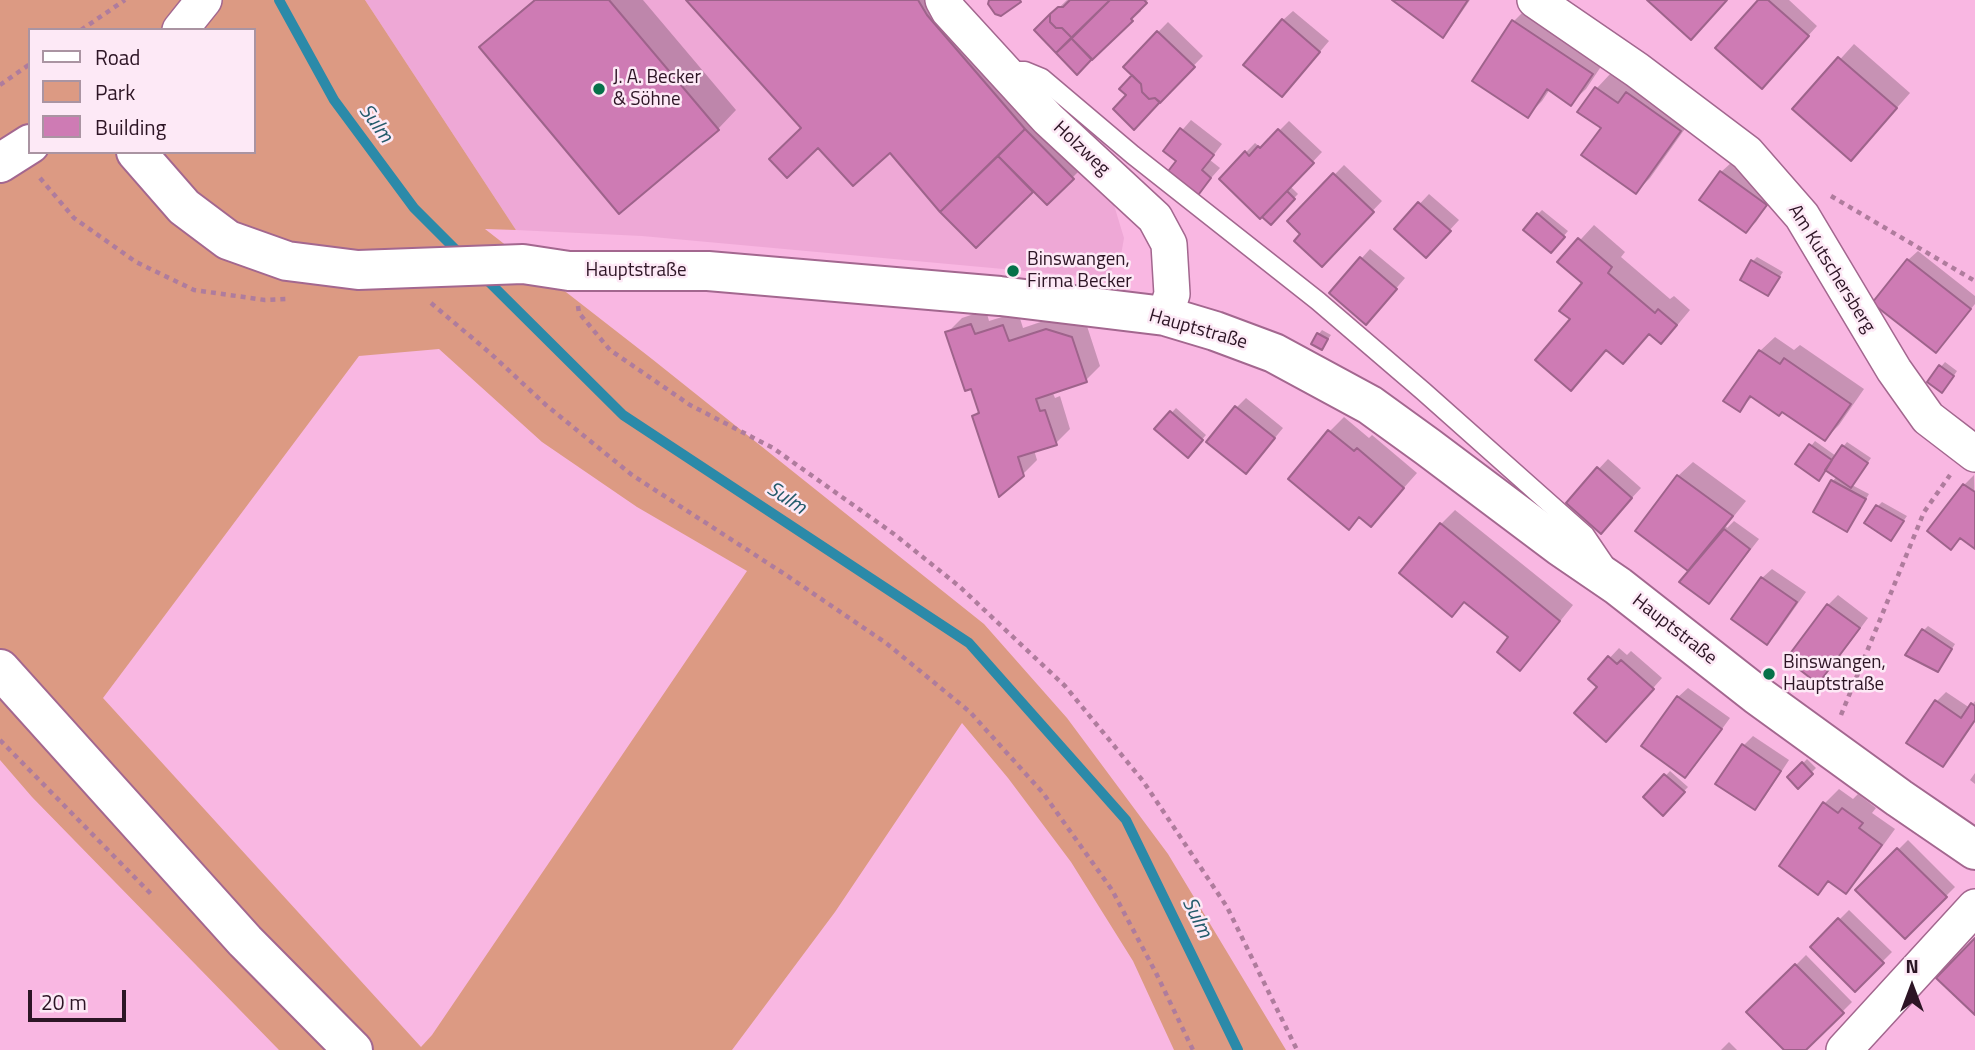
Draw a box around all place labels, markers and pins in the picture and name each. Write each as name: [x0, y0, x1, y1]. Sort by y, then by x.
place label: J. A. Becker & Söhne: [613, 67, 701, 111]
marker: J. A. Becker & Söhne: [591, 81, 607, 97]
place label: Binswangen, Firma Becker: [1027, 249, 1132, 293]
marker: Binswangen, Firma Becker: [1005, 263, 1021, 279]
place label: Binswangen, Hauptstraße: [1783, 652, 1886, 696]
marker: Binswangen, Hauptstraße: [1761, 666, 1777, 682]

